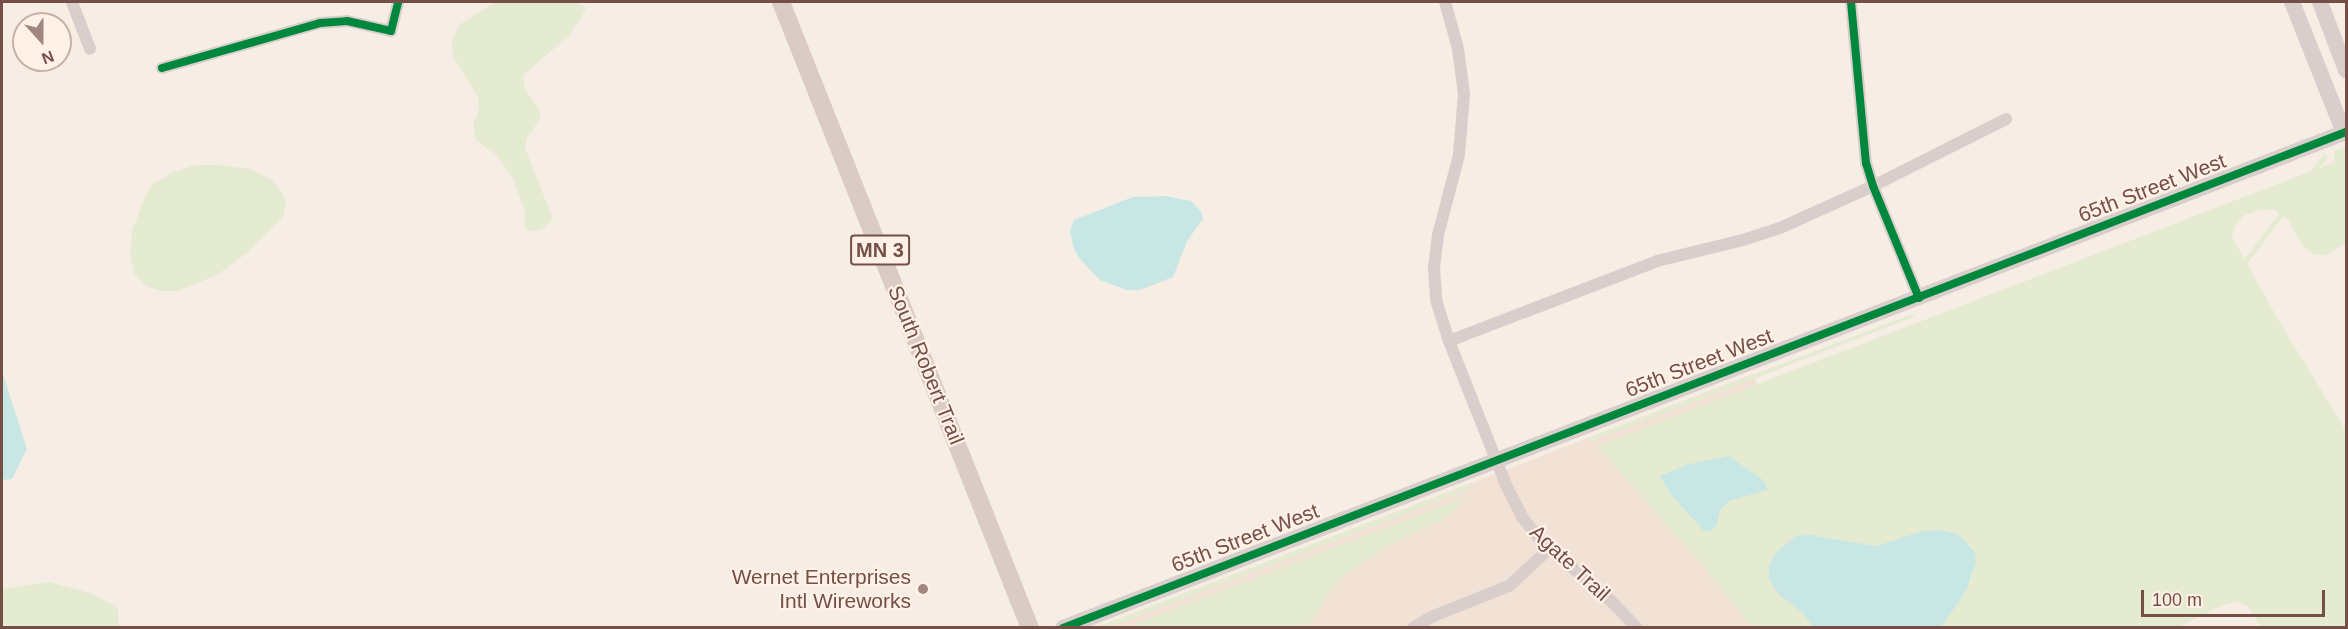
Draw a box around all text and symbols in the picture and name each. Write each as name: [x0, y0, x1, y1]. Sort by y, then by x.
north arrow: [12, 12, 72, 72]
text: N: [39, 47, 56, 67]
street label: 65th Street West: [2075, 148, 2229, 228]
road number: MN 3: [850, 233, 910, 267]
street label: South Robert Trail: [883, 282, 969, 448]
street label: 65th Street West: [1622, 323, 1776, 403]
street label: 65th Street West: [1168, 498, 1322, 578]
street label: Agate Trail: [1525, 519, 1615, 607]
place label: Wernet Enterprises Intl Wireworks: [732, 564, 911, 614]
scale bar: [2144, 578, 2328, 616]
marker: Wernet Enterprises Intl Wireworks: [916, 582, 930, 596]
text: 100 m: [2152, 590, 2202, 610]

